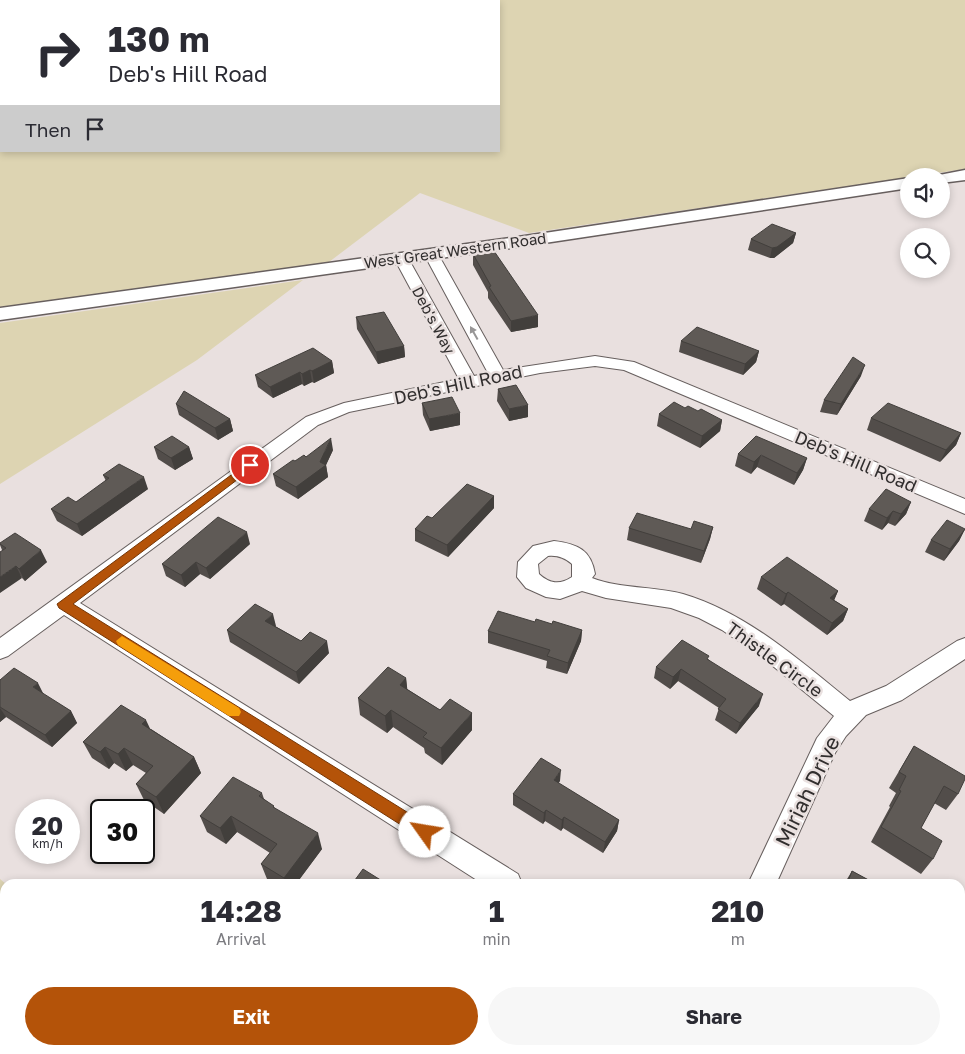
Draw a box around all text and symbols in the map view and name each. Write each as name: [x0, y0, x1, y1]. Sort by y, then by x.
text: 130 m: [108, 18, 210, 60]
icon: right: [25, 20, 90, 85]
text: Deb's Hill Road: [108, 60, 268, 87]
icon: arrive: [81, 115, 109, 143]
text: Then: [25, 118, 71, 141]
map controls: [900, 168, 950, 278]
button: sound: [900, 168, 950, 218]
street label: West Great Western Road: [363, 228, 547, 272]
button: search: [900, 228, 950, 278]
street label: Deb's Way: [409, 283, 460, 357]
one-way arrow: [470, 327, 479, 340]
street label: Deb's Hill Road: [392, 360, 524, 408]
street label: Deb's Hill Road: [792, 425, 920, 497]
pin: [229, 444, 271, 486]
icon: arrive: [236, 451, 264, 479]
street label: Thistle Circle: [722, 617, 828, 701]
street label: Miriah Drive: [769, 732, 845, 850]
speed limit sign: 30: [90, 799, 155, 864]
position arrow: [398, 805, 450, 857]
text: 20: [32, 810, 63, 841]
text: km/h: [32, 836, 63, 851]
text: 14:28: [201, 893, 282, 929]
text: 1: [489, 893, 504, 929]
text: 210: [711, 893, 764, 929]
text: Arrival: [216, 929, 266, 949]
text: min: [482, 929, 511, 949]
text: m: [731, 929, 745, 949]
button: Exit: [25, 987, 478, 1045]
button: Share: [488, 987, 940, 1045]

